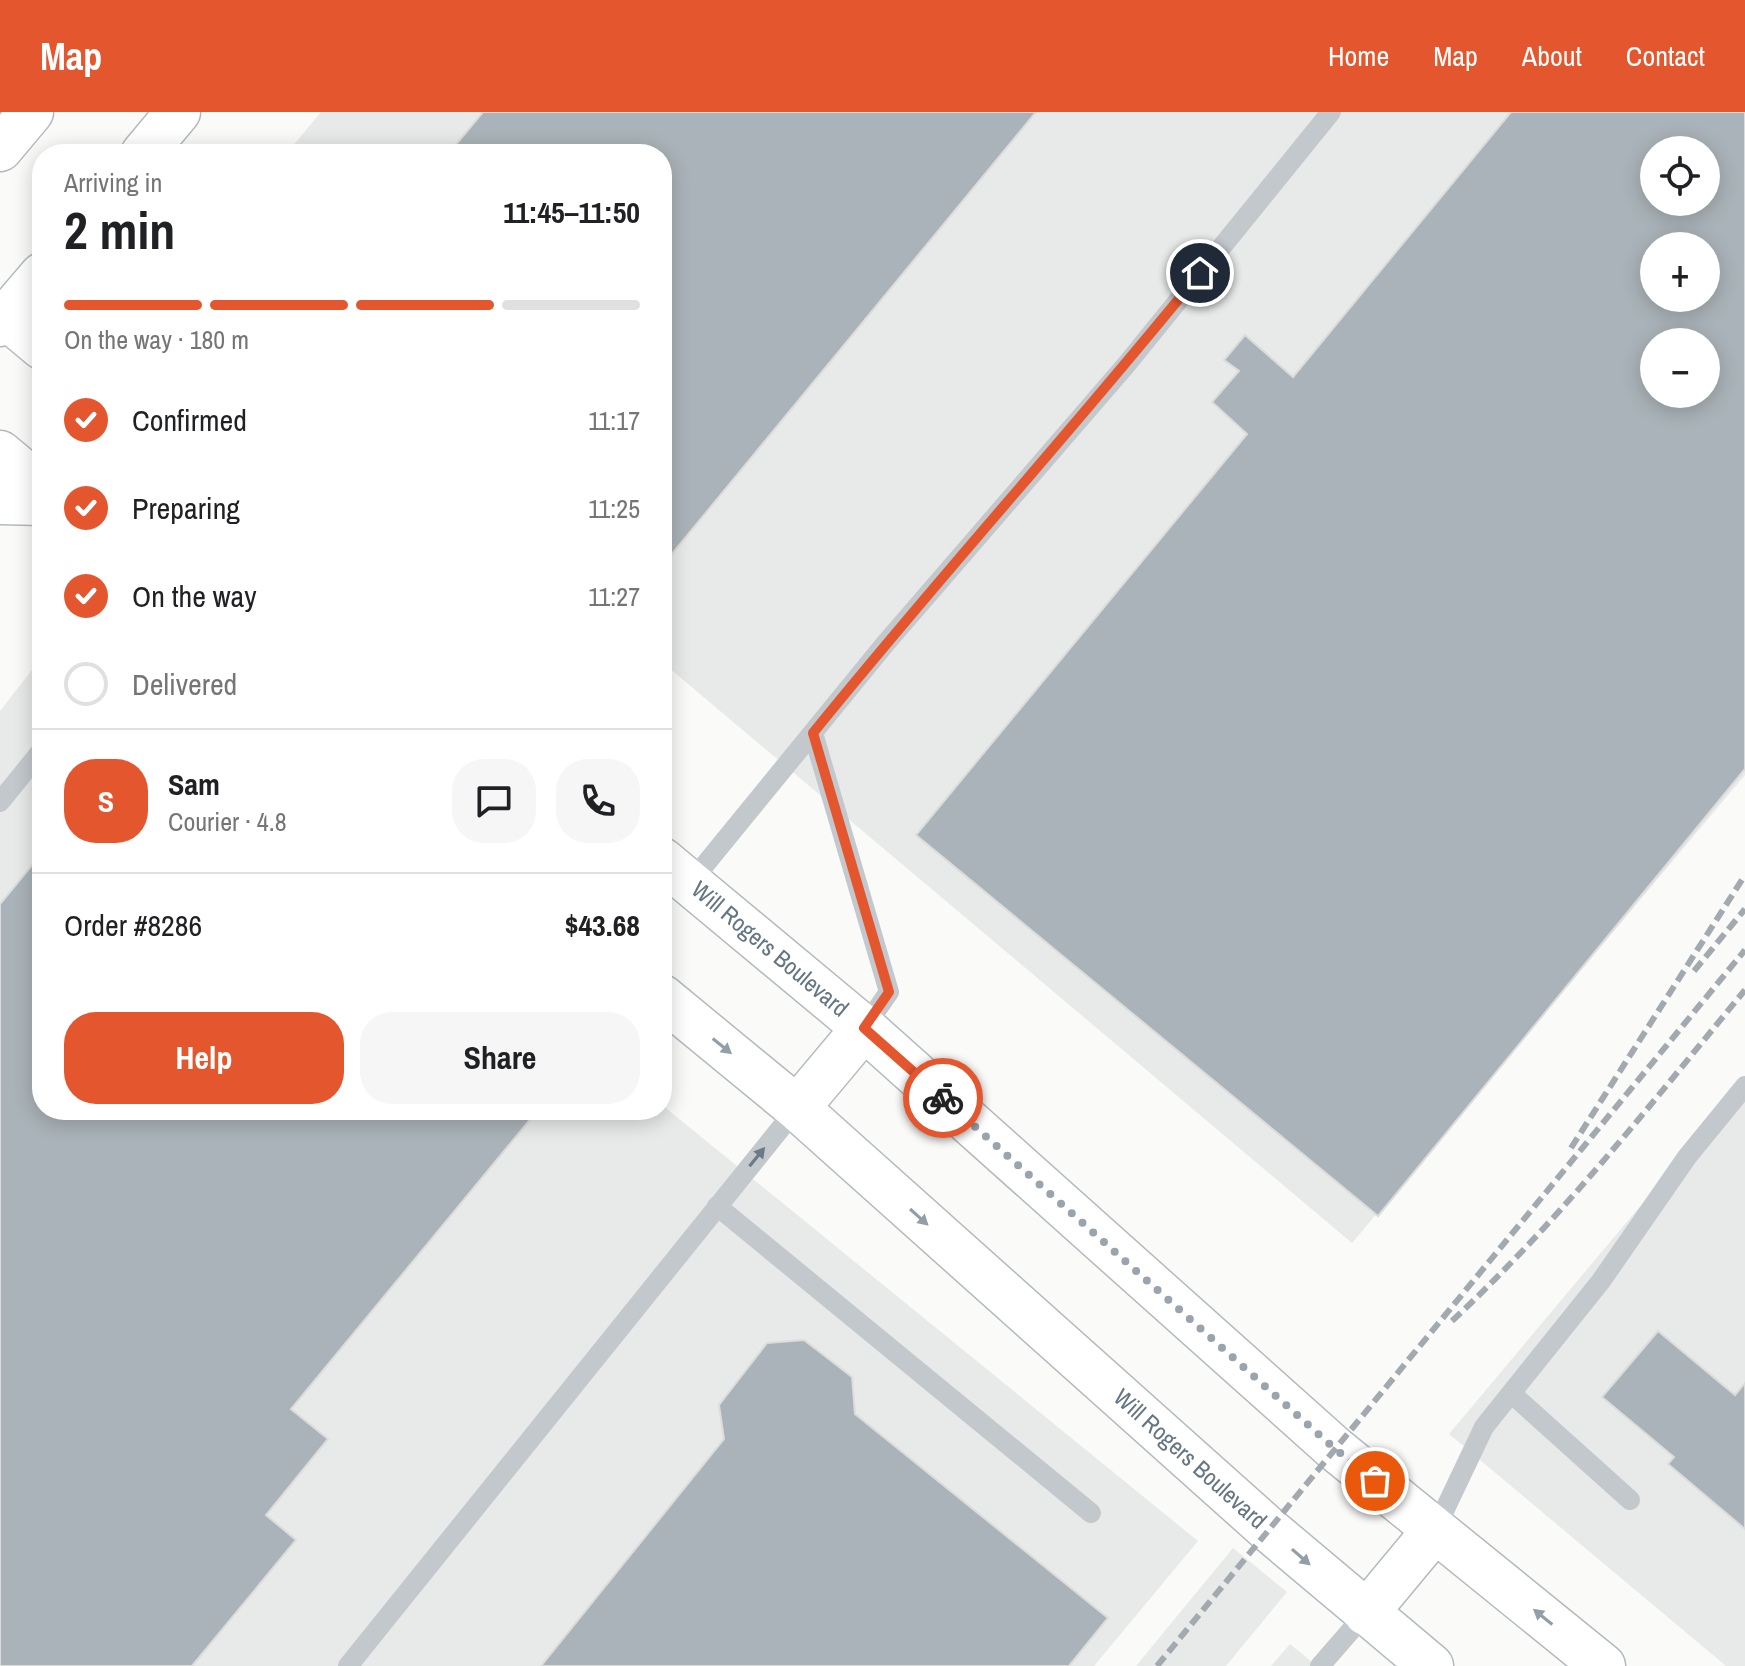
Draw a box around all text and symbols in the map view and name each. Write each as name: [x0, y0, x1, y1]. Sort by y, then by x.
text: Map: [40, 31, 102, 82]
text: Home: [1328, 37, 1389, 75]
text: Map: [1433, 37, 1478, 75]
text: About: [1522, 37, 1582, 75]
text: Contact: [1626, 37, 1705, 75]
map controls: [1640, 136, 1720, 408]
button: locate: [1640, 136, 1720, 216]
text: Arriving in: [64, 165, 162, 200]
text: 11:45–11:50: [503, 192, 640, 232]
text: 2 min: [64, 195, 175, 265]
button: +: [1640, 232, 1720, 312]
pin: [1166, 239, 1234, 307]
icon: home: [1178, 251, 1222, 295]
text: On the way · 180 m: [64, 322, 249, 357]
button: −: [1640, 328, 1720, 408]
icon: check: [64, 398, 108, 442]
text: Confirmed: [132, 400, 247, 440]
text: 11:17: [588, 403, 640, 438]
icon: check: [64, 486, 108, 530]
text: Preparing: [132, 488, 240, 528]
text: 11:25: [588, 491, 640, 526]
icon: check: [64, 574, 108, 618]
text: On the way: [132, 576, 256, 616]
text: 11:27: [588, 579, 640, 614]
text: Delivered: [132, 664, 237, 704]
button: chat: [452, 759, 536, 843]
button: phone: [556, 759, 640, 843]
text: Sam: [168, 764, 220, 804]
text: S: [98, 781, 114, 821]
text: Courier · 4.8: [168, 804, 287, 839]
street label: Will Rogers Boulevard: [685, 873, 856, 1023]
text: Order #8286: [64, 905, 202, 945]
text: $43.68: [565, 905, 640, 945]
button: Help: [64, 1012, 344, 1104]
button: Share: [360, 1012, 640, 1104]
one-way arrow: [712, 1038, 732, 1054]
courier: [903, 1058, 983, 1138]
icon: bike: [921, 1076, 965, 1120]
one-way arrow: [748, 1147, 765, 1167]
one-way arrow: [909, 1207, 928, 1225]
street label: Will Rogers Boulevard: [1107, 1381, 1274, 1536]
pin: [1341, 1447, 1409, 1515]
icon: bag: [1353, 1459, 1397, 1503]
one-way arrow: [1291, 1548, 1311, 1565]
one-way arrow: [1533, 1609, 1553, 1626]

